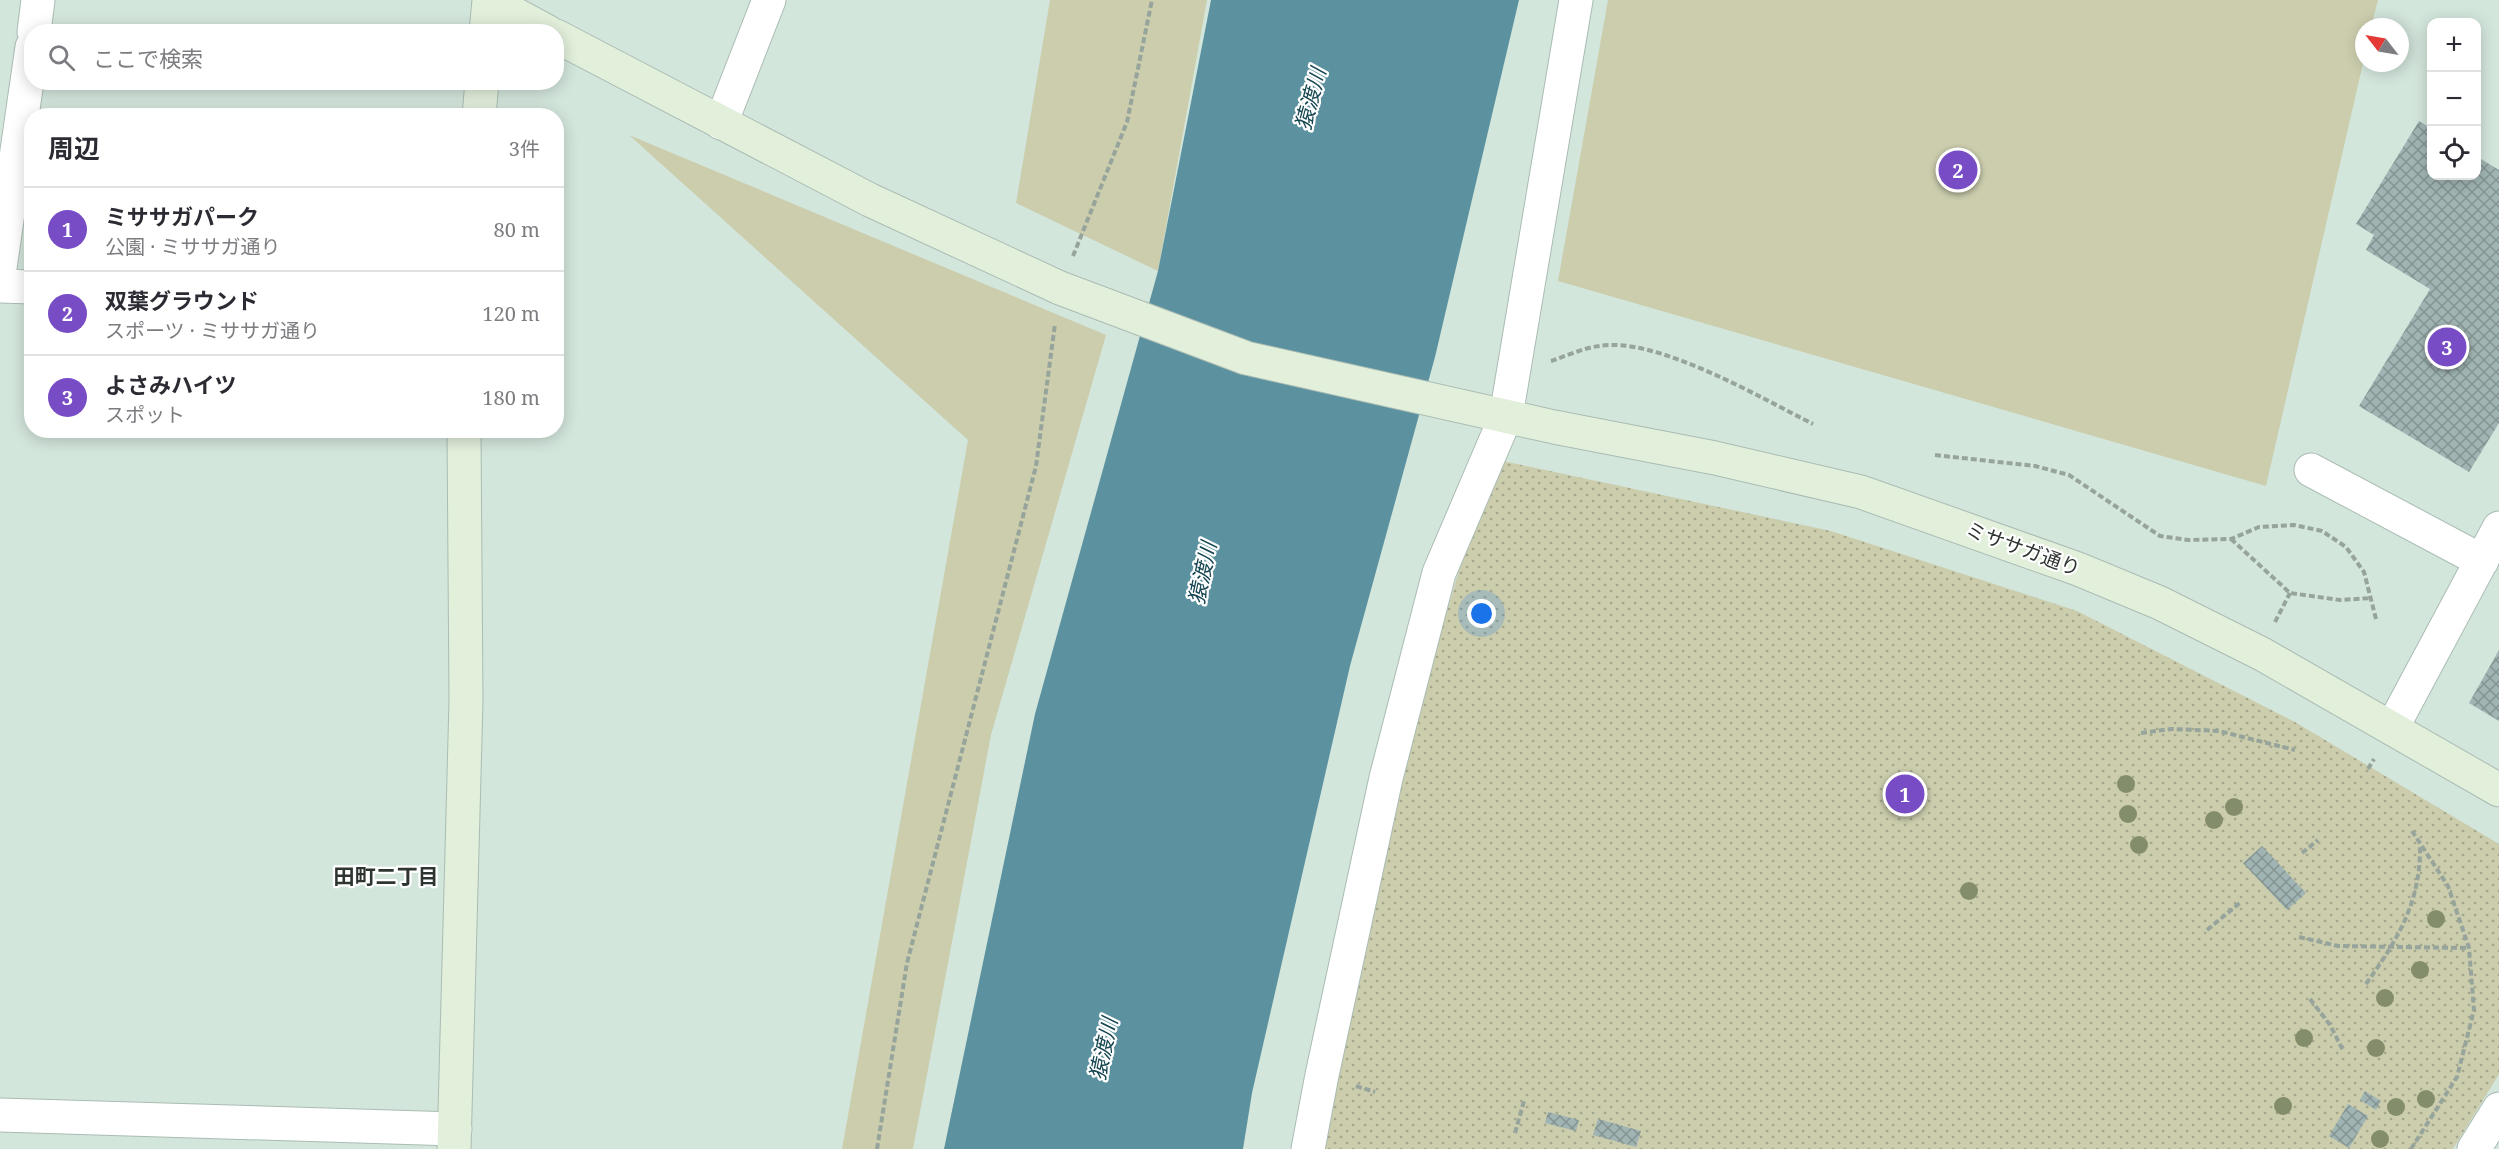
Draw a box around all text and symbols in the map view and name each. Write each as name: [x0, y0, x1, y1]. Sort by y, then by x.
north arrow: [2355, 18, 2409, 72]
map controls: [2427, 18, 2481, 180]
button: +: [2427, 18, 2481, 72]
search box: [24, 24, 564, 90]
icon: search: [45, 41, 78, 74]
text: ここで検索: [93, 43, 203, 73]
water label: 猿渡川: [1288, 63, 1332, 133]
button: −: [2427, 72, 2481, 126]
button: locate: [2427, 126, 2481, 180]
text: 周辺: [48, 130, 100, 166]
text: 3件: [509, 135, 540, 162]
pin: 2: [1938, 148, 1978, 192]
text: ミササガパーク: [105, 201, 259, 231]
text: 1: [62, 216, 73, 243]
text: 80 m: [494, 216, 540, 243]
text: 公園 · ミササガ通り: [105, 233, 280, 260]
text: 双葉グラウンド: [105, 285, 259, 315]
text: 2: [62, 300, 73, 327]
text: 120 m: [482, 300, 540, 327]
text: スポーツ · ミササガ通り: [105, 317, 320, 344]
pin: 3: [2428, 324, 2466, 370]
text: よさみハイツ: [105, 369, 237, 399]
text: 3: [62, 384, 73, 411]
text: 180 m: [482, 384, 540, 411]
text: スポット: [105, 401, 185, 428]
street label: ミササガ通り: [1962, 515, 2084, 582]
water label: 猿渡川: [1182, 537, 1223, 607]
your location: [1467, 599, 1496, 628]
pin: 1: [1886, 772, 1924, 816]
district label: 田町二丁目: [334, 862, 439, 890]
water label: 猿渡川: [1083, 1013, 1124, 1083]

